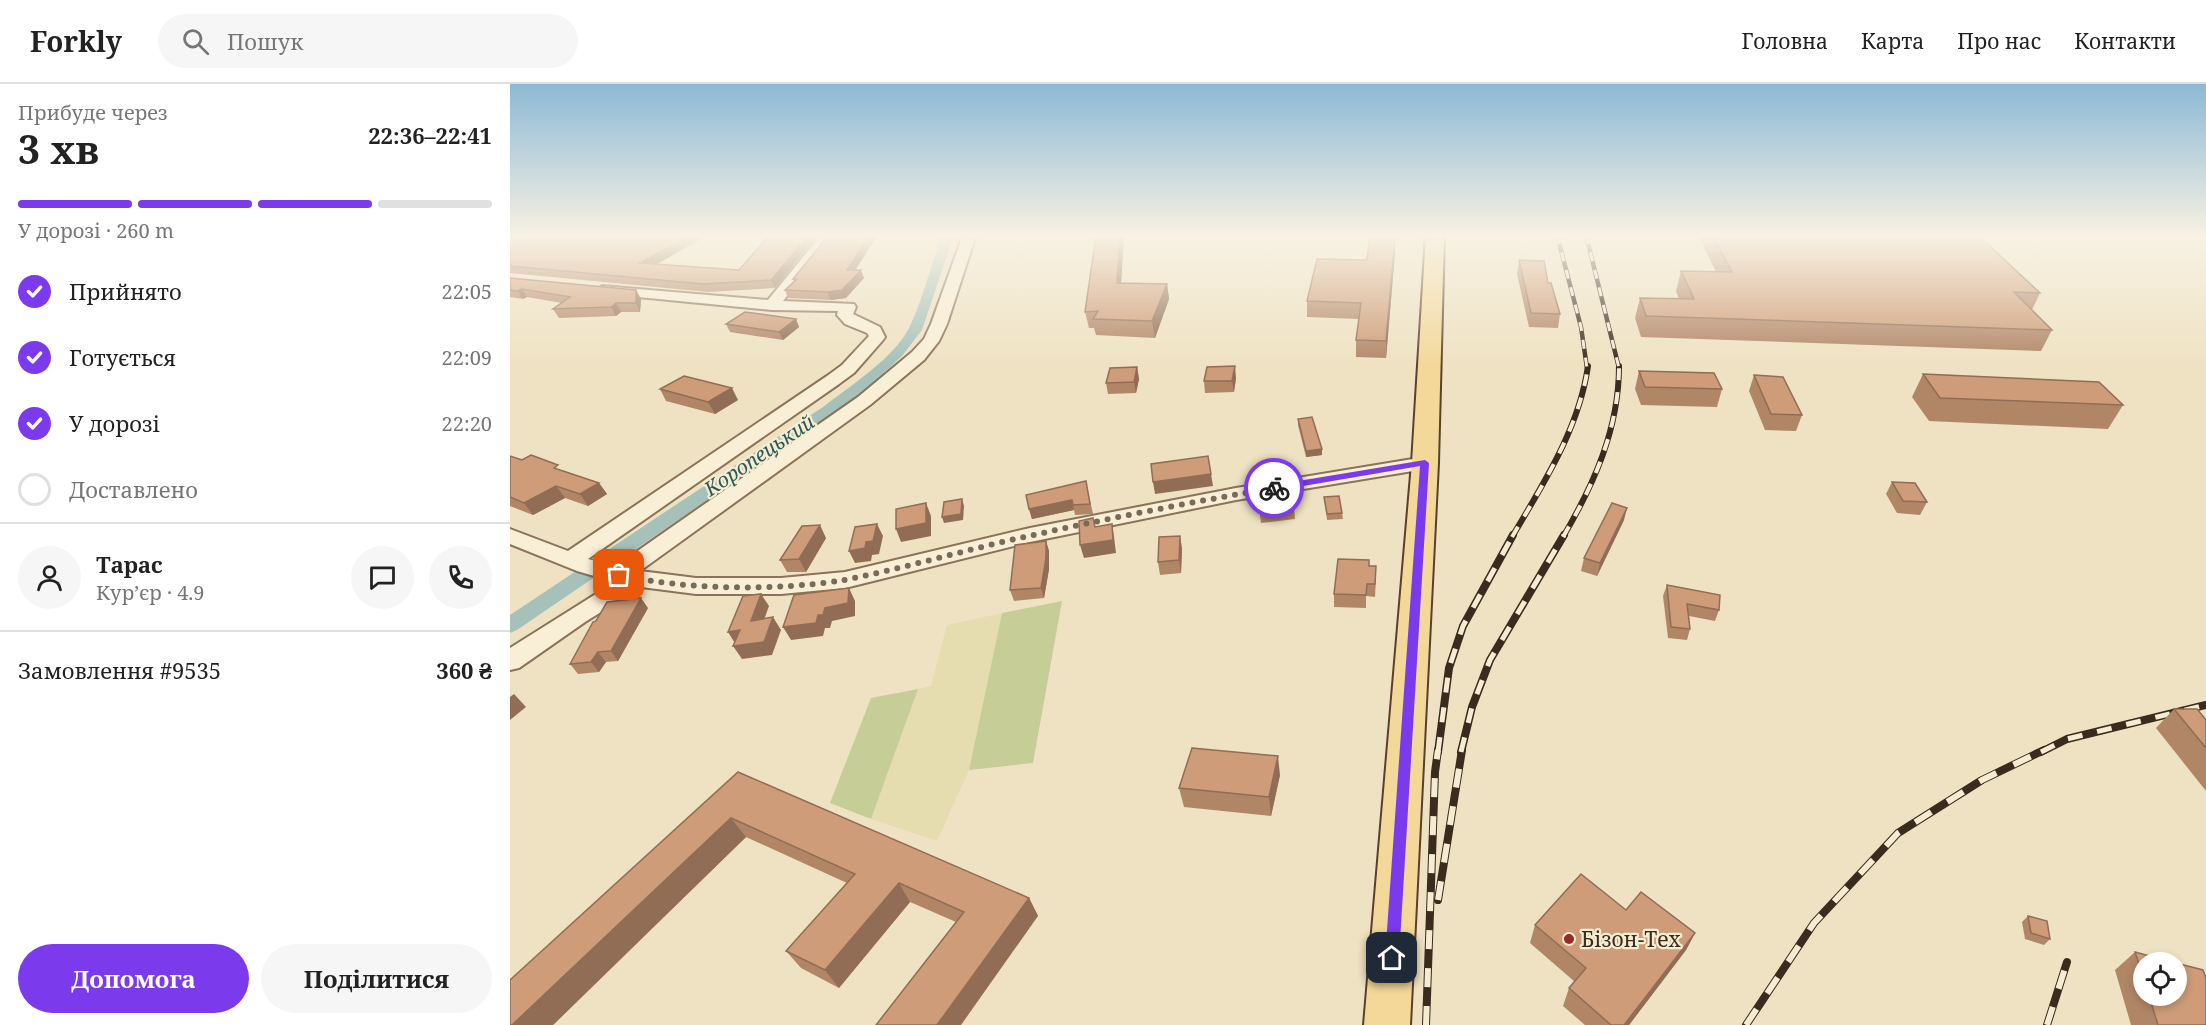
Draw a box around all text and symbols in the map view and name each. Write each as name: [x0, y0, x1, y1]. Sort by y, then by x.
search box: [158, 14, 578, 68]
text: Forkly: [30, 22, 122, 60]
icon: search: [179, 25, 212, 58]
text: Пошук: [227, 26, 303, 56]
text: Головна: [1741, 27, 1828, 55]
text: Карта: [1861, 27, 1924, 55]
text: Про нас: [1957, 27, 2041, 55]
text: Контакти: [2074, 27, 2176, 55]
text: Прибуде через: [18, 99, 168, 126]
text: 22:36–22:41: [368, 120, 492, 150]
text: 3 хв: [18, 122, 99, 175]
text: У дорозі · 260 m: [18, 217, 174, 244]
icon: check: [18, 275, 51, 308]
text: Прийнято: [69, 276, 182, 306]
text: 22:05: [442, 278, 492, 305]
icon: check: [18, 341, 51, 374]
text: Готується: [69, 342, 176, 372]
text: 22:09: [442, 344, 492, 371]
icon: check: [18, 407, 51, 440]
text: У дорозі: [69, 408, 160, 438]
water label: Коропецький: [698, 408, 820, 502]
text: 22:20: [442, 410, 492, 437]
courier: [1244, 458, 1304, 518]
icon: bike: [1258, 472, 1291, 505]
text: Доставлено: [69, 474, 198, 504]
button: person: [18, 546, 81, 609]
button: chat: [351, 546, 414, 609]
button: phone: [429, 546, 492, 609]
text: Тарас: [96, 549, 163, 579]
pin: [593, 549, 644, 600]
icon: bag: [602, 558, 635, 591]
text: Кур’єр · 4.9: [96, 579, 205, 606]
text: Замовлення #9535: [18, 655, 221, 685]
text: 360 ₴: [436, 655, 492, 685]
place label: Бізон-Тех: [1581, 925, 1681, 953]
pin: [1366, 932, 1417, 983]
marker: Бізон-Тех: [1562, 932, 1576, 946]
icon: home: [1375, 941, 1408, 974]
button: Допомога: [18, 944, 249, 1013]
button: Поділитися: [261, 944, 492, 1013]
map controls: [2133, 952, 2187, 1006]
button: locate: [2133, 952, 2187, 1006]

